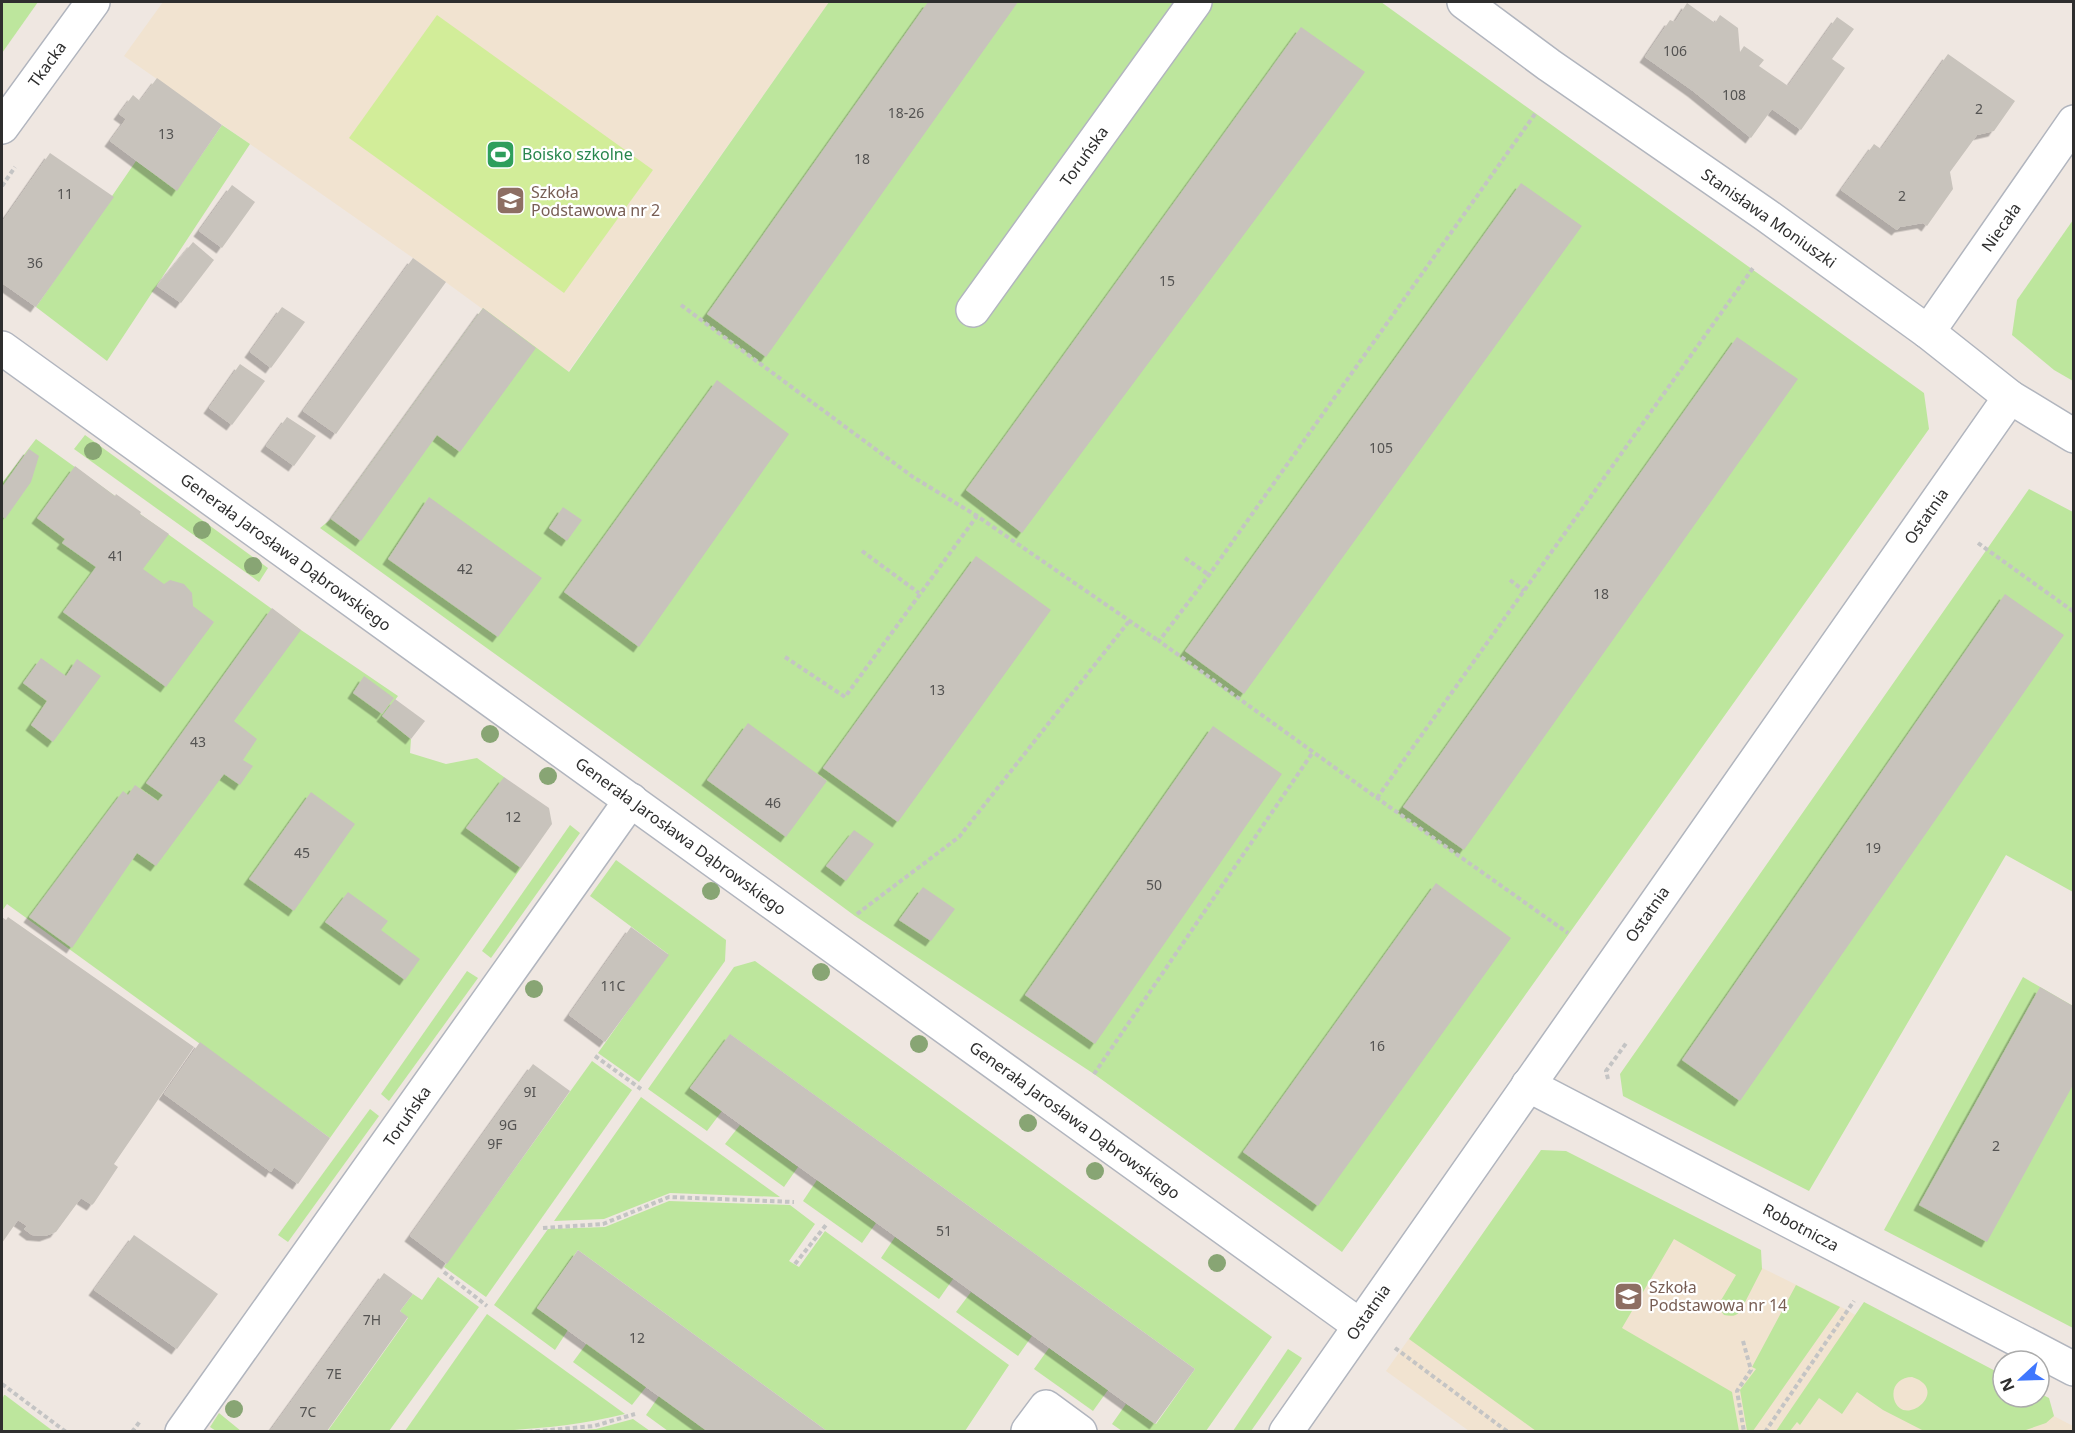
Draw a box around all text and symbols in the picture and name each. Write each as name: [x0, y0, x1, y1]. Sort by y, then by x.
street label: Tkacka: [23, 37, 71, 91]
house number: 106: [1663, 41, 1687, 60]
house number: 108: [1722, 85, 1746, 104]
house number: 2: [1975, 99, 1983, 118]
house number: 18-26: [888, 103, 924, 122]
street label: Toruńska: [1055, 122, 1113, 190]
house number: 13: [158, 124, 174, 143]
sports icon: Boisko szkolne: [485, 138, 517, 170]
place label: Boisko szkolne: [522, 143, 633, 165]
house number: 18: [854, 149, 870, 168]
street label: Stanisława Moniuszki: [1697, 163, 1841, 273]
place label: Szkoła Podstawowa nr 2: [531, 181, 660, 221]
house number: 11: [57, 184, 73, 203]
school or university icon: Szkoła Podstawowa nr 2: [494, 185, 526, 217]
house number: 2: [1898, 186, 1906, 205]
street label: Niecała: [1976, 198, 2026, 256]
house number: 36: [27, 253, 43, 272]
house number: 15: [1159, 271, 1175, 290]
house number: 105: [1369, 438, 1393, 457]
street label: Generała Jarosława Dąbrowskiego: [176, 468, 396, 636]
street label: Ostatnia: [1899, 484, 1953, 548]
house number: 41: [108, 546, 124, 565]
house number: 42: [457, 559, 473, 578]
house number: 18: [1593, 584, 1609, 603]
house number: 13: [929, 680, 945, 699]
house number: 43: [190, 732, 206, 751]
street label: Generała Jarosława Dąbrowskiego: [571, 752, 791, 920]
house number: 46: [765, 793, 781, 812]
house number: 12: [505, 807, 521, 826]
house number: 19: [1865, 838, 1881, 857]
house number: 45: [294, 843, 310, 862]
house number: 50: [1146, 875, 1162, 894]
street label: Ostatnia: [1620, 882, 1674, 946]
house number: 11C: [601, 976, 626, 995]
street label: Generała Jarosława Dąbrowskiego: [965, 1036, 1185, 1204]
house number: 16: [1369, 1036, 1385, 1055]
street label: Toruńska: [378, 1081, 436, 1151]
house number: 9I: [524, 1082, 537, 1101]
house number: 9G: [499, 1115, 517, 1134]
house number: 9F: [487, 1134, 503, 1153]
house number: 2: [1992, 1136, 2000, 1155]
street label: Robotnicza: [1759, 1198, 1843, 1256]
house number: 51: [936, 1221, 952, 1240]
place label: Szkoła Podstawowa nr 14: [1649, 1276, 1787, 1316]
street label: Ostatnia: [1341, 1280, 1395, 1344]
school or university icon: Szkoła Podstawowa nr 14: [1612, 1280, 1644, 1312]
house number: 7H: [363, 1310, 381, 1329]
house number: 12: [629, 1328, 645, 1347]
north arrow: [1991, 1349, 2051, 1409]
house number: 7E: [326, 1364, 342, 1383]
text: N: [1994, 1374, 2020, 1395]
house number: 7C: [300, 1402, 317, 1421]

